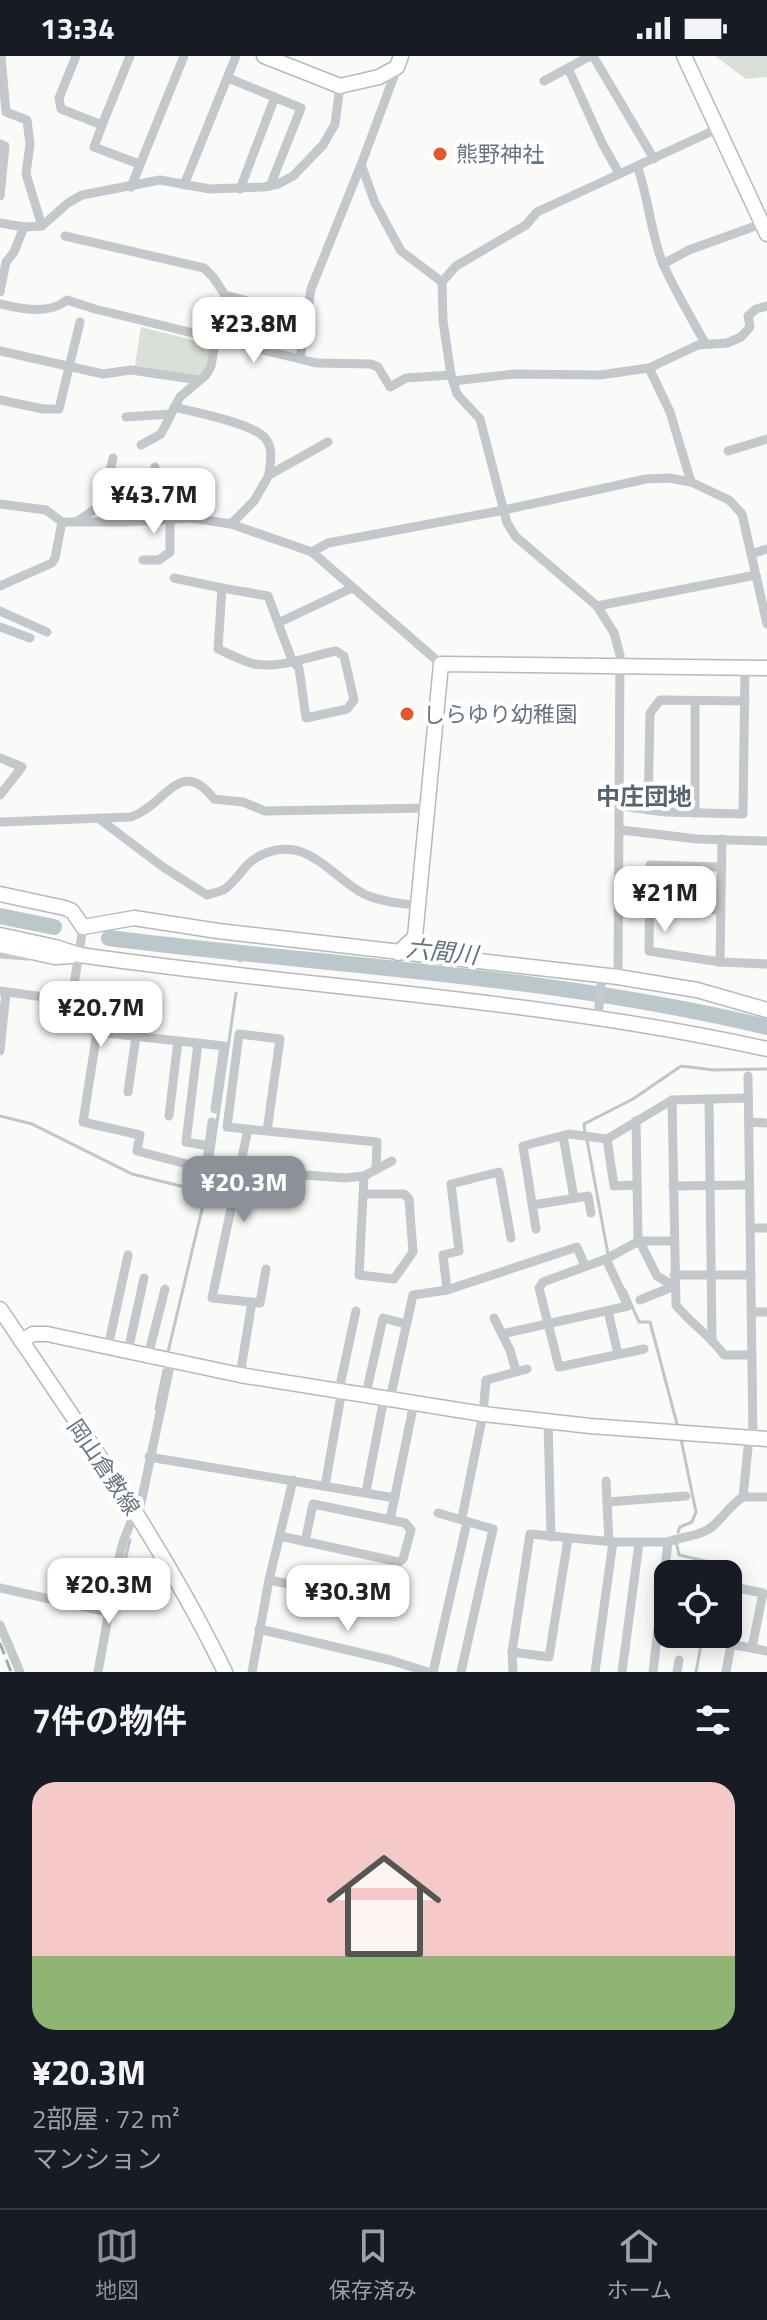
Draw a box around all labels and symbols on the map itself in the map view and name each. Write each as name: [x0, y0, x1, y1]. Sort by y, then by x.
place label: 熊野神社: [456, 137, 544, 171]
marker: 熊野神社: [431, 145, 449, 163]
pin: ¥23.8M: [189, 297, 319, 365]
pin: ¥43.7M: [89, 468, 219, 536]
place label: しらゆり幼稚園: [423, 697, 577, 731]
marker: しらゆり幼稚園: [398, 705, 416, 723]
district label: 中庄団地: [596, 778, 692, 814]
pin: ¥21M: [618, 866, 712, 934]
water label: 六間川: [404, 929, 483, 973]
pin: ¥20.7M: [36, 981, 166, 1049]
pin: ¥20.3M: [179, 1156, 309, 1224]
street label: 岡山倉敷線: [59, 1412, 149, 1522]
pin: ¥20.3M: [44, 1558, 174, 1626]
pin: ¥30.3M: [283, 1565, 413, 1633]

